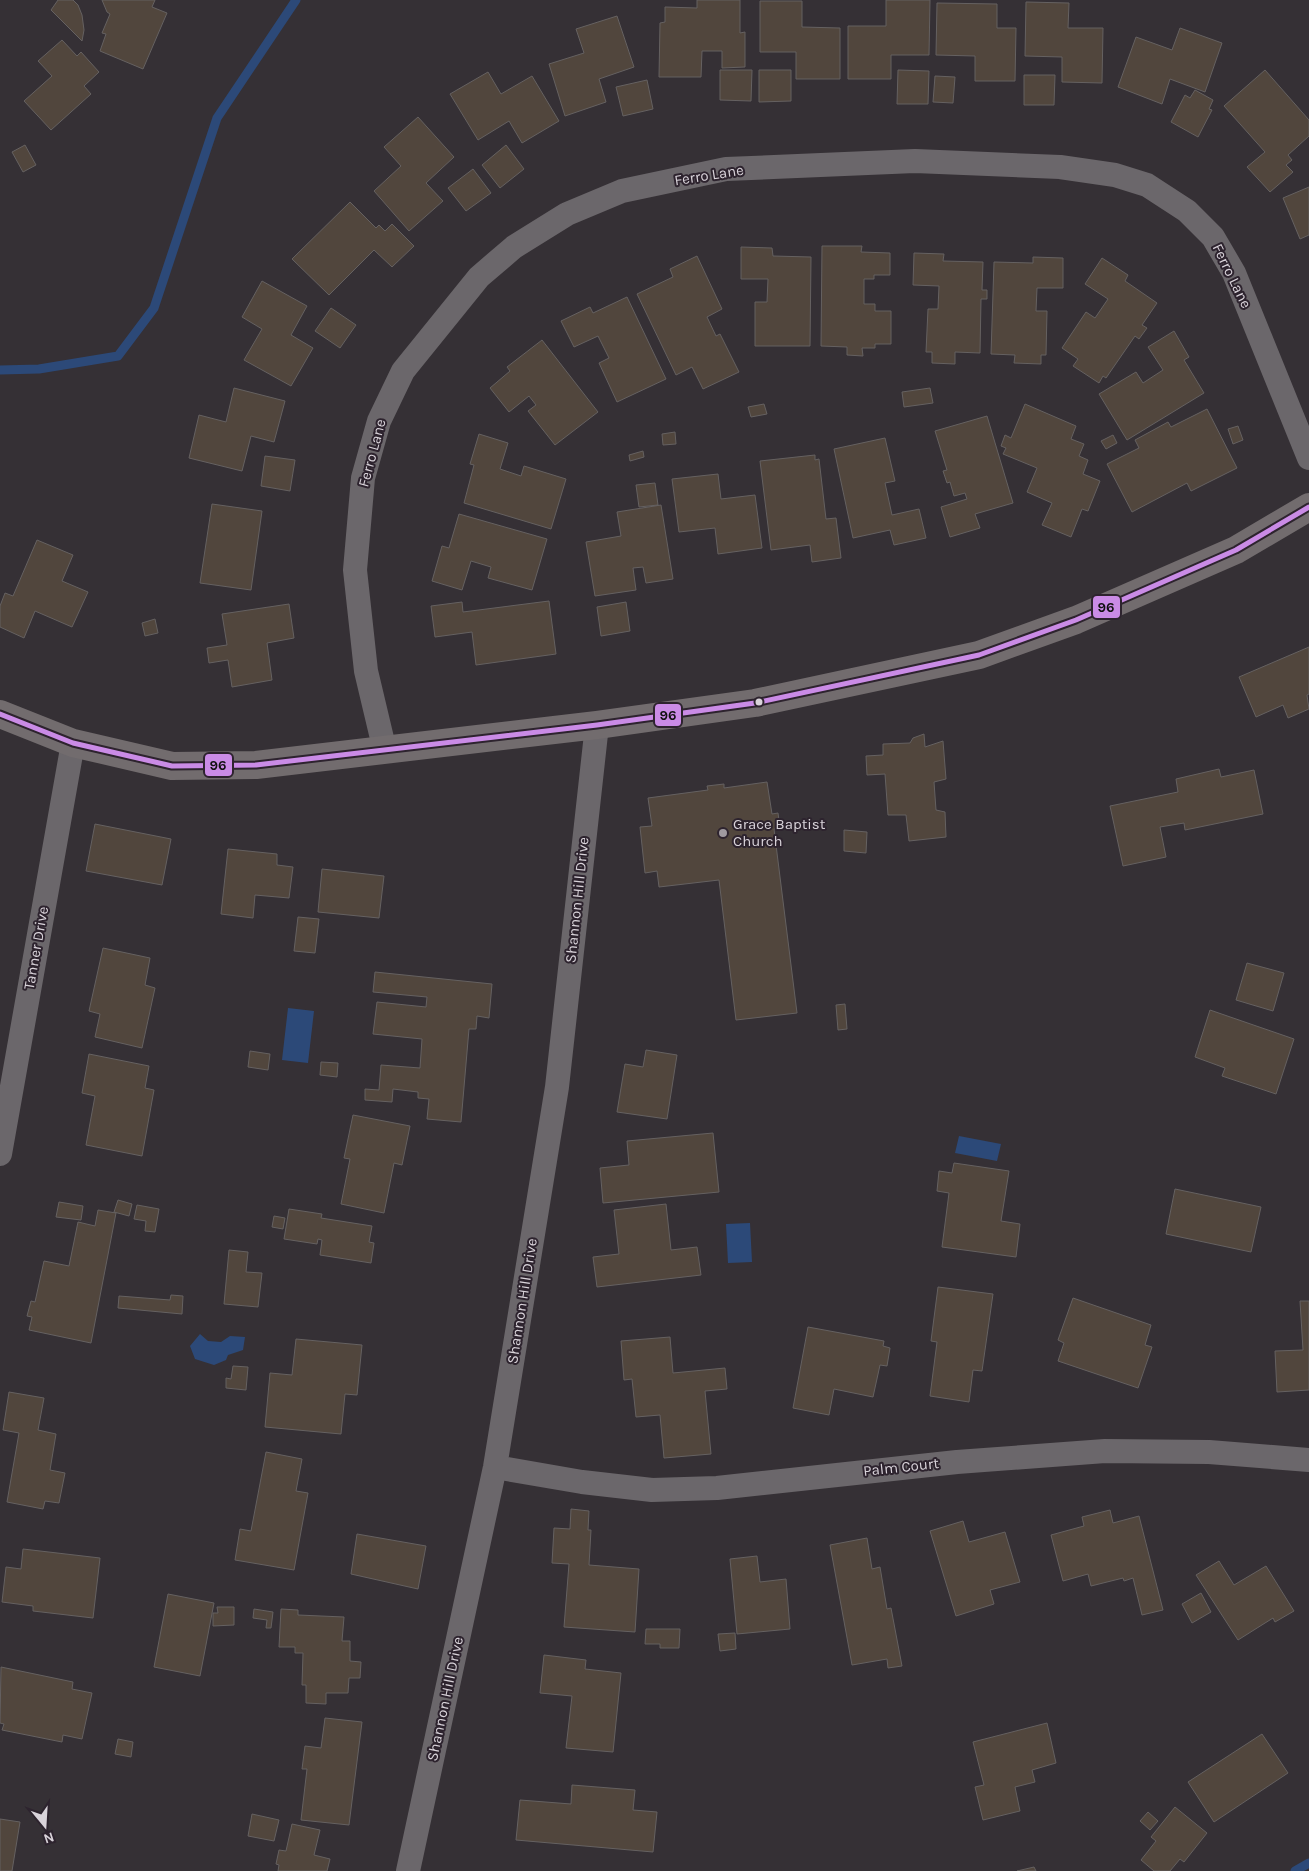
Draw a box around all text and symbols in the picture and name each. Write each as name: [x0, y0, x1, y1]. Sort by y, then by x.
street label: Ferro Lane: [673, 161, 745, 189]
street label: Ferro Lane: [1209, 241, 1255, 311]
street label: Ferro Lane: [354, 417, 390, 489]
line badge: 96: [1092, 595, 1121, 619]
text: 96: [1097, 599, 1115, 616]
unlabelled marker: [754, 697, 764, 707]
line badge: 96: [654, 703, 682, 727]
text: 96: [659, 707, 677, 724]
line badge: 96: [204, 753, 233, 777]
text: 96: [209, 757, 227, 774]
place label: Grace Baptist Church: [733, 815, 826, 850]
marker: Grace Baptist Church: [717, 827, 729, 839]
street label: Shannon Hill Drive: [561, 836, 593, 964]
street label: Tanner Drive: [20, 905, 52, 991]
street label: Shannon Hill Drive: [503, 1237, 541, 1365]
street label: Palm Court: [862, 1454, 940, 1480]
street label: Shannon Hill Drive: [423, 1635, 467, 1763]
north arrow: [20, 1801, 70, 1851]
text: N: [41, 1828, 56, 1848]

